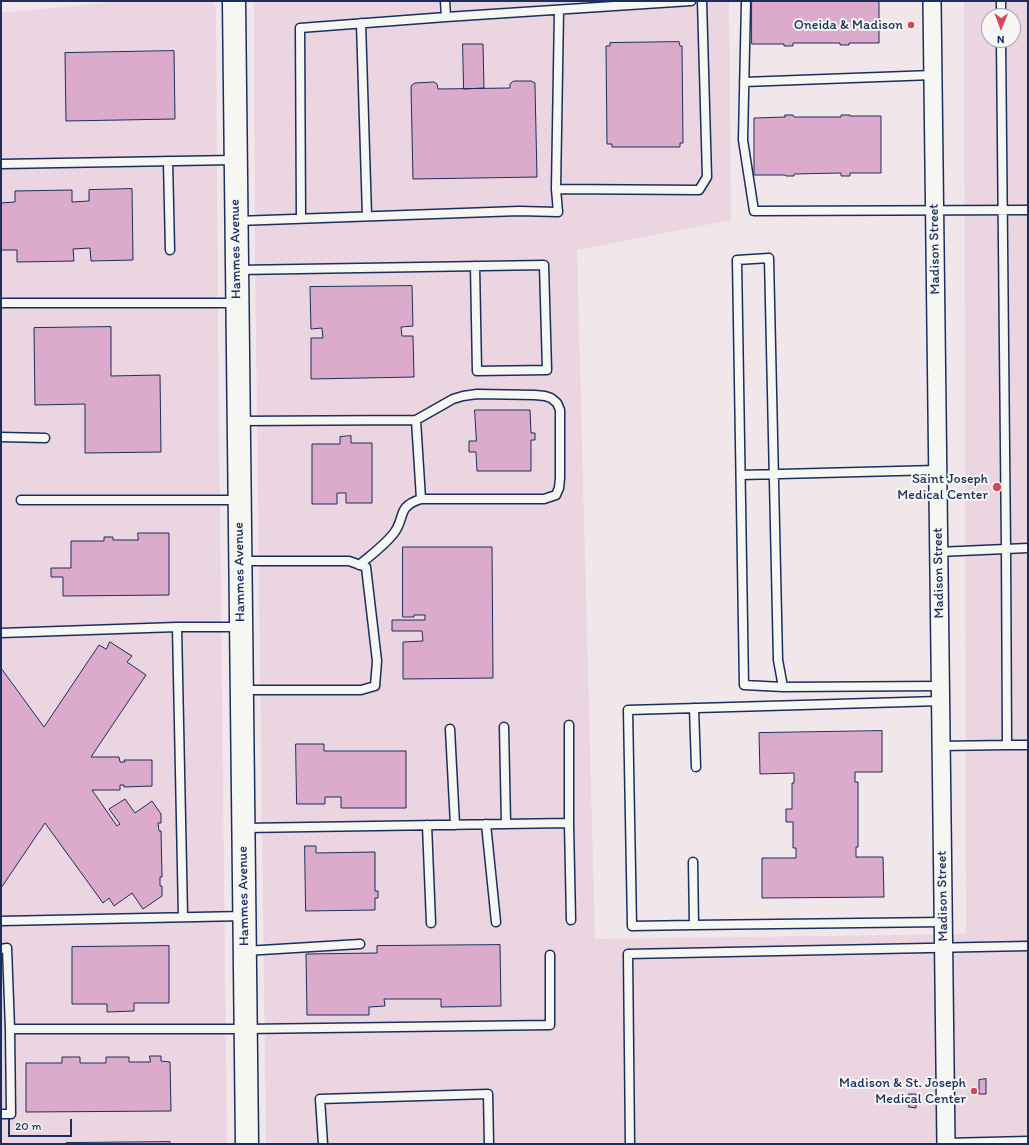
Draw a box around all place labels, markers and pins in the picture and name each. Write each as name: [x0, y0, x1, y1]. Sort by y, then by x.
place label: Oneida & Madison: [794, 17, 903, 33]
marker: Oneida & Madison: [906, 20, 916, 30]
place label: Saint Joseph Medical Center: [897, 471, 988, 504]
marker: Saint Joseph Medical Center: [991, 481, 1003, 493]
place label: Madison & St. Joseph Medical Center: [839, 1075, 966, 1108]
marker: Madison & St. Joseph Medical Center: [969, 1086, 979, 1096]

